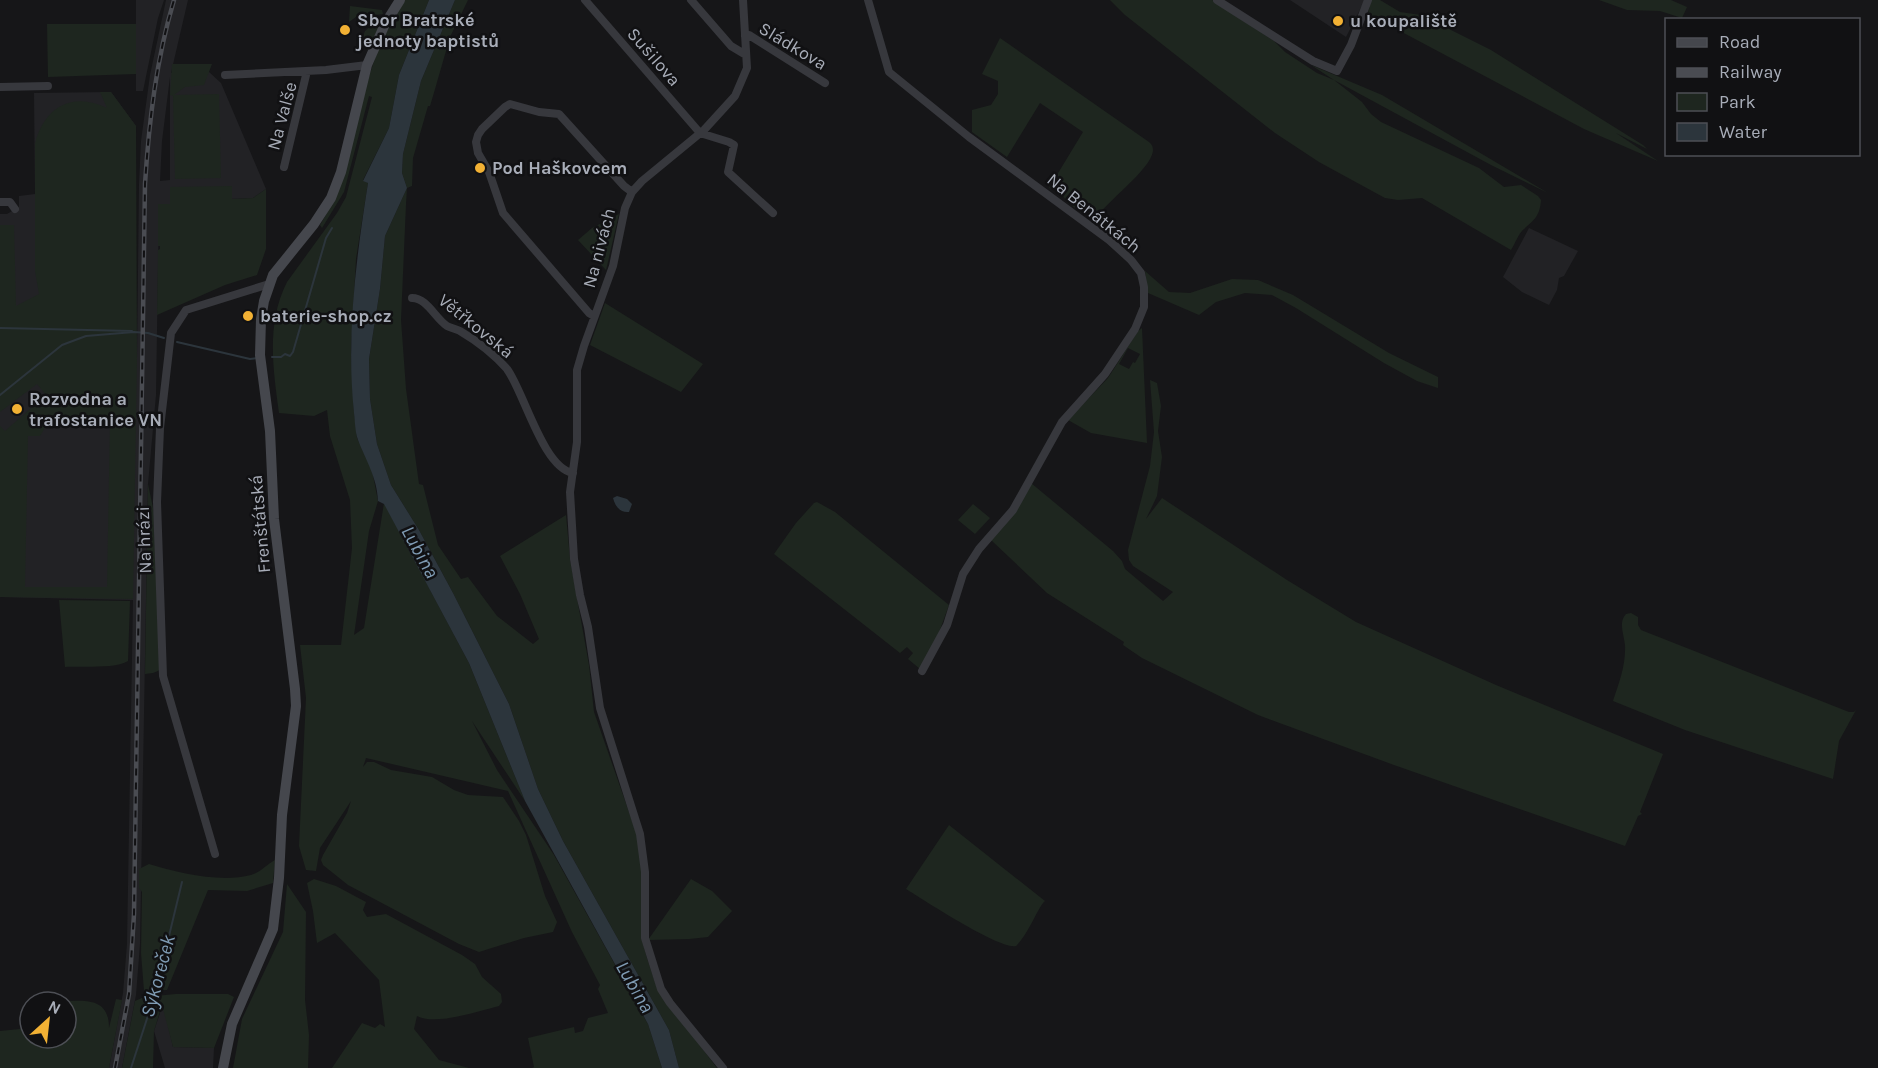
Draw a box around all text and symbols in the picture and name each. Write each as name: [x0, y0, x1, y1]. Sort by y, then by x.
place label: Sbor Bratrské jednoty baptistů: [355, 9, 499, 52]
place label: u koupaliště: [1350, 10, 1457, 32]
marker: u koupaliště: [1331, 14, 1345, 28]
street label: Sládkova: [755, 17, 831, 75]
legend: [1665, 18, 1860, 156]
marker: Sbor Bratrské jednoty baptistů: [338, 23, 352, 37]
street label: Sušilova: [623, 23, 685, 91]
text: Road: [1719, 31, 1760, 53]
text: Railway: [1719, 61, 1782, 83]
street label: Na Valše: [262, 79, 302, 153]
text: Park: [1719, 91, 1756, 113]
text: Water: [1719, 121, 1767, 143]
place label: Pod Haškovcem: [492, 157, 627, 179]
marker: Pod Haškovcem: [473, 161, 487, 175]
street label: Na Benátkách: [1043, 168, 1145, 258]
street label: Na nivách: [578, 206, 620, 290]
street label: Větřkovská: [434, 289, 518, 363]
place label: baterie-shop.cz: [260, 305, 392, 327]
marker: baterie-shop.cz: [241, 309, 255, 323]
place label: Rozvodna a trafostanice VN: [29, 388, 162, 431]
marker: Rozvodna a trafostanice VN: [10, 402, 24, 416]
street label: Frenštátská: [245, 474, 275, 574]
street label: Na hrázi: [132, 506, 156, 574]
water label: Lubina: [396, 522, 444, 582]
water label: Sýkoreček: [136, 931, 180, 1020]
water label: Lubina: [611, 957, 659, 1017]
north arrow: [18, 990, 78, 1050]
text: N: [45, 996, 64, 1018]

